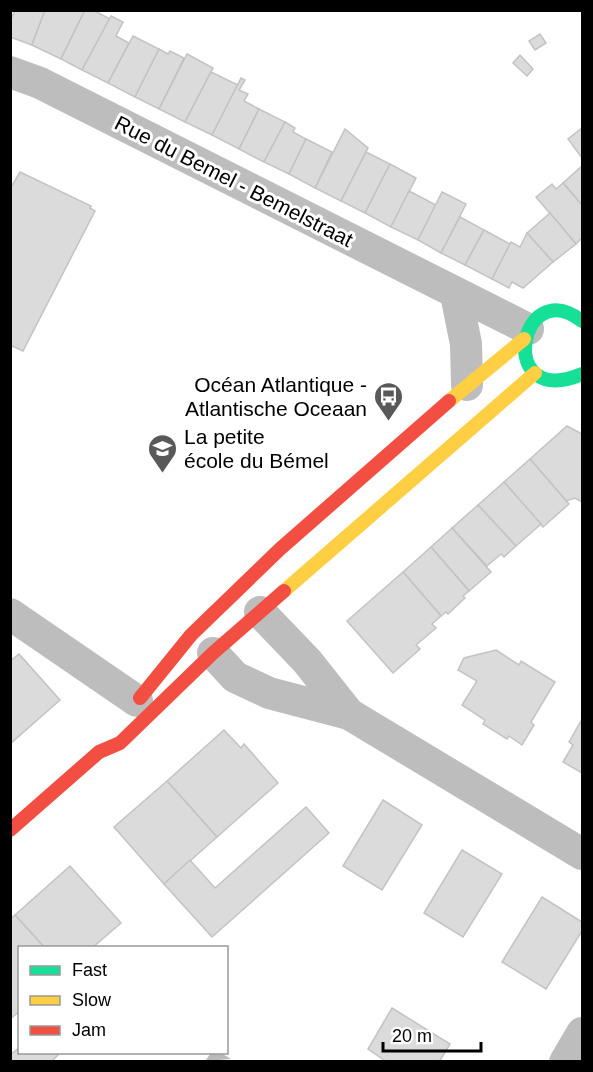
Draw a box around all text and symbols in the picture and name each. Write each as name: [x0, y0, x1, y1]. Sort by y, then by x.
street label: Rue du Bemel - Bemelstraat: [111, 111, 357, 251]
place label: Océan Atlantique - Atlantische Oceaan: [185, 373, 367, 420]
bus stop icon: Océan Atlantique - Atlantische Oceaan: [372, 380, 404, 422]
place label: La petite école du Bémel: [184, 425, 329, 472]
school or university icon: La petite école du Bémel: [147, 432, 179, 474]
legend: [18, 946, 228, 1054]
text: Fast: [72, 960, 107, 980]
text: Slow: [72, 990, 112, 1010]
scale bar: [383, 1015, 480, 1053]
text: Jam: [72, 1020, 106, 1040]
text: 20 m: [392, 1026, 432, 1046]

